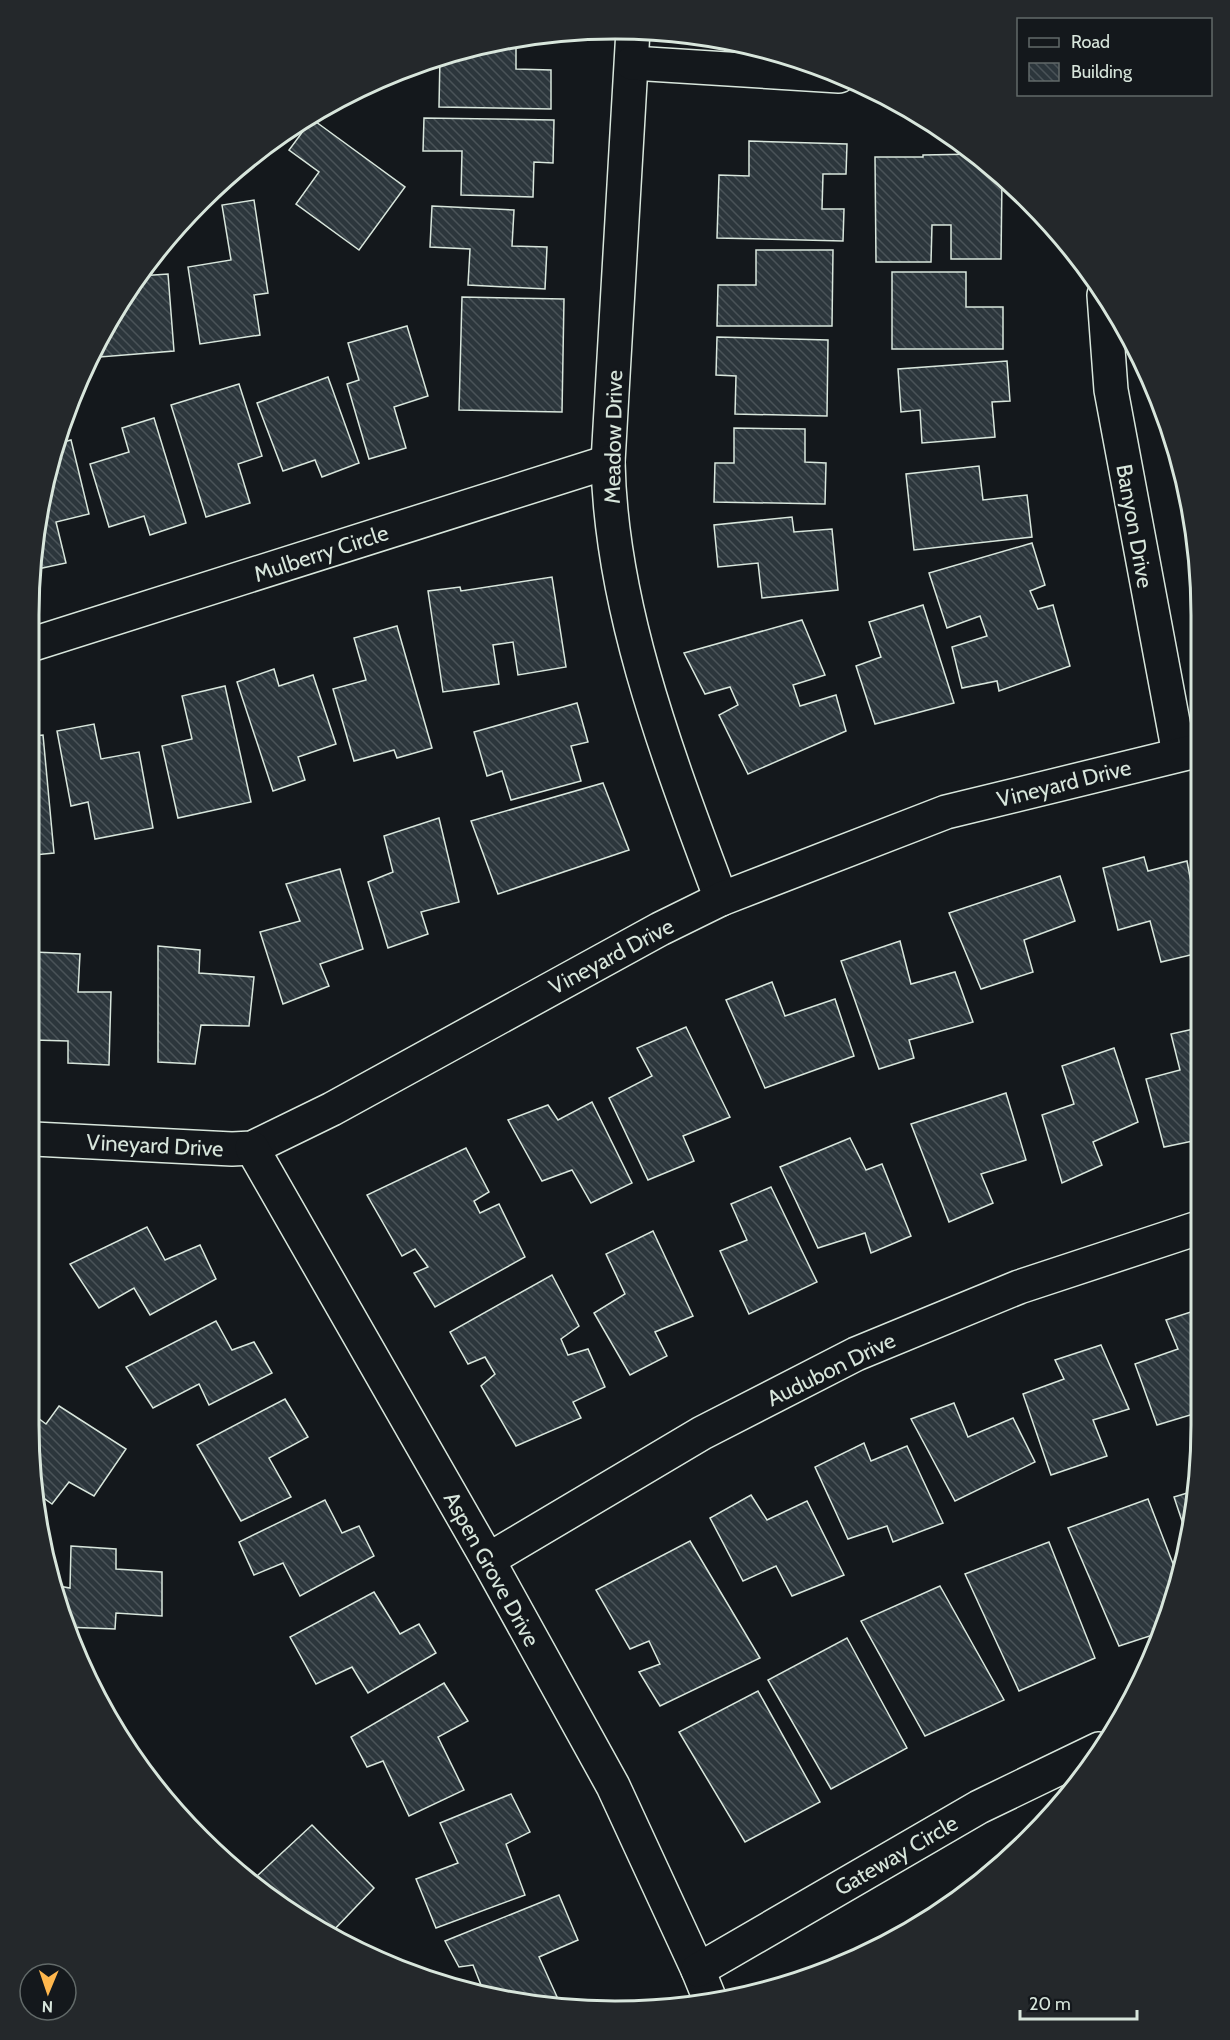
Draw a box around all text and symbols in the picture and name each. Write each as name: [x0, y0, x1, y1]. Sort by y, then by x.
legend: [1017, 18, 1212, 96]
text: Road: [1071, 31, 1110, 53]
text: Building: [1071, 61, 1133, 83]
street label: Meadow Drive: [599, 370, 628, 504]
street label: Banyon Drive: [1110, 462, 1159, 590]
street label: Mulberry Circle: [251, 519, 392, 588]
street label: Vineyard Drive: [994, 754, 1134, 813]
street label: Vineyard Drive: [544, 912, 678, 1001]
street label: Vineyard Drive: [86, 1128, 224, 1163]
street label: Audubon Drive: [763, 1327, 900, 1412]
street label: Aspen Grove Drive: [438, 1487, 545, 1651]
street label: Gateway Circle: [830, 1809, 963, 1902]
north arrow: [18, 1962, 78, 2022]
scale bar: [1020, 1983, 1137, 2021]
text: 20 m: [1029, 1993, 1071, 2015]
text: N: [42, 1997, 53, 2016]

